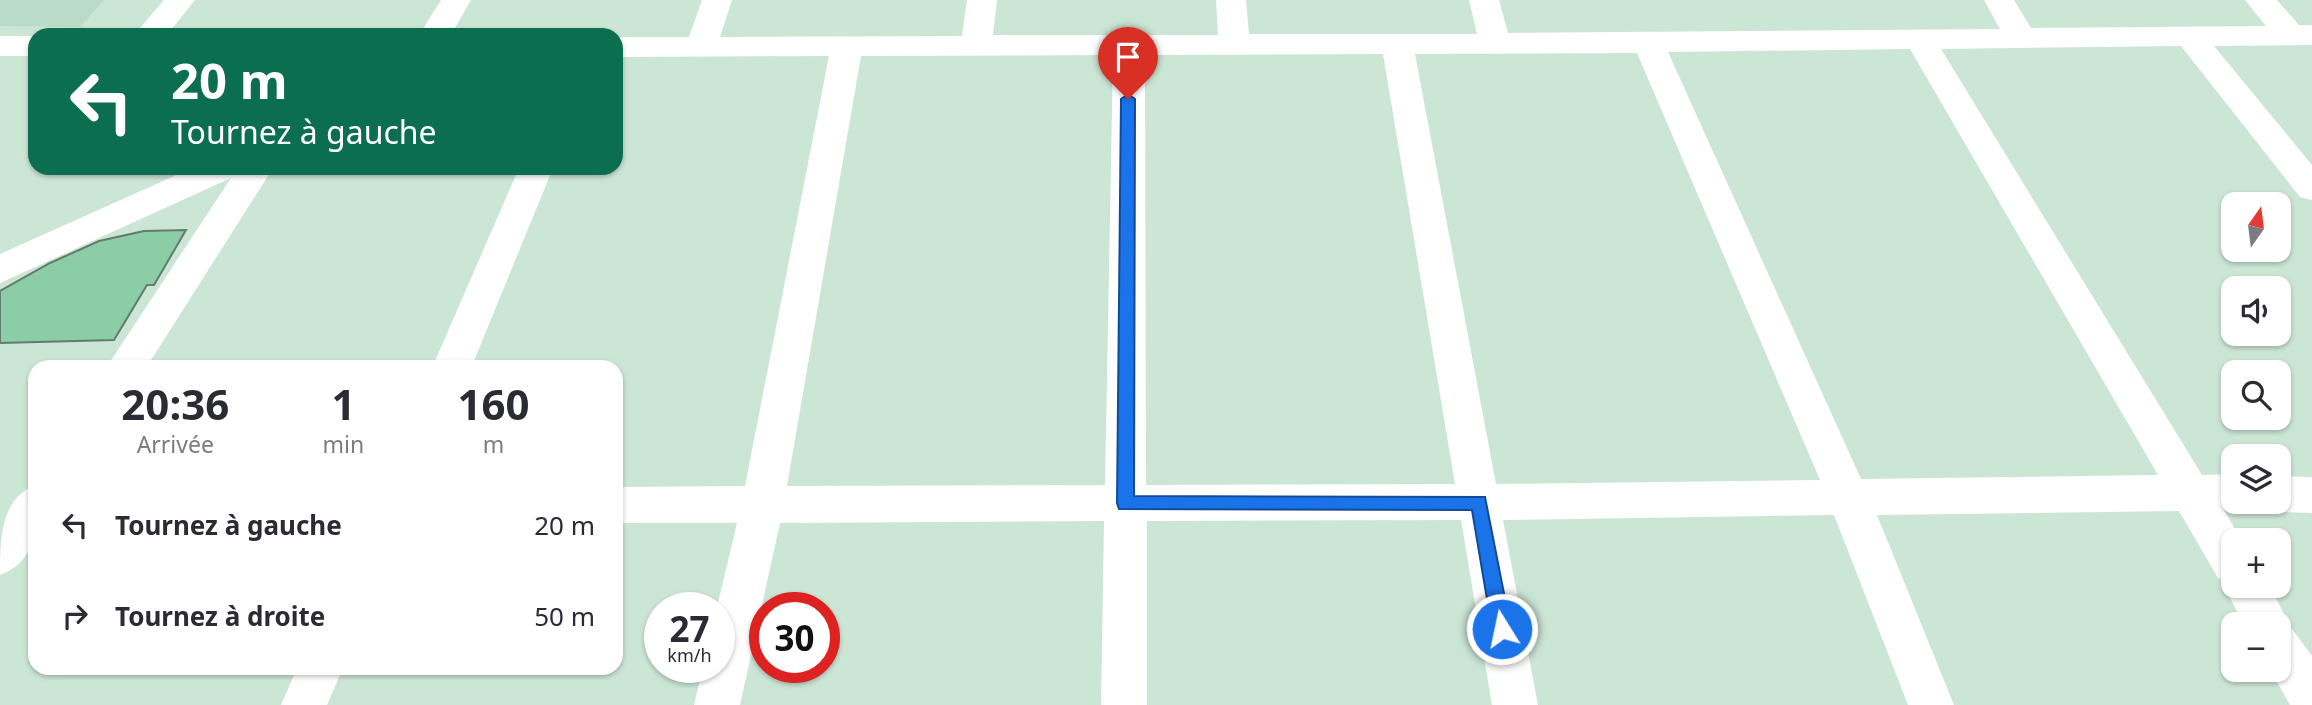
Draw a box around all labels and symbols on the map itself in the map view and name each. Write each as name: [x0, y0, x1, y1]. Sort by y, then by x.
pin: [1098, 27, 1158, 99]
north arrow: [2221, 192, 2291, 262]
speed limit sign: 30: [749, 592, 840, 683]
position arrow: [1465, 592, 1539, 666]

